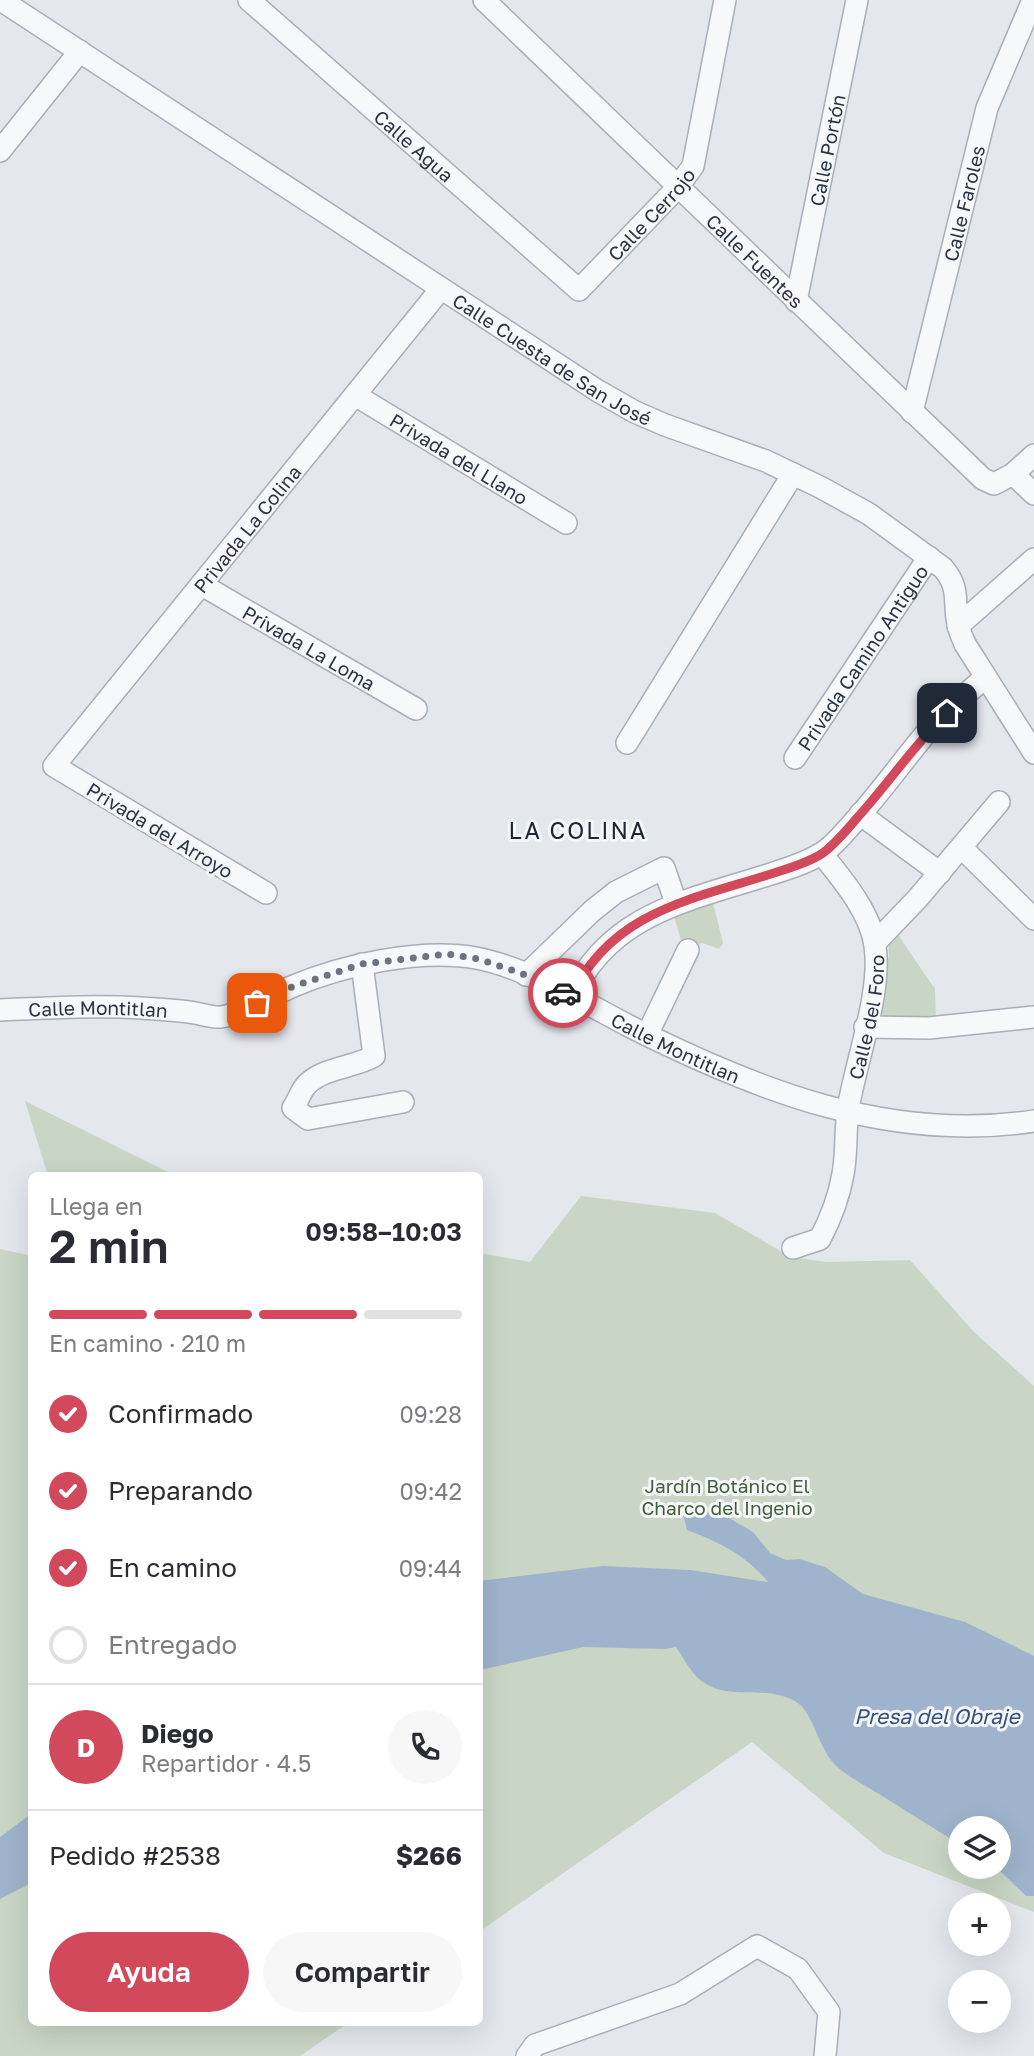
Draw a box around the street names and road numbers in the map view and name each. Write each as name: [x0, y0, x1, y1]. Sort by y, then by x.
street label: Calle Portón: [804, 92, 849, 208]
street label: Calle Agua: [370, 104, 459, 186]
street label: Calle Faroles: [938, 143, 989, 264]
street label: Calle Cerrojo: [602, 163, 699, 265]
street label: Calle Fuentes: [702, 209, 808, 312]
street label: Calle Cuesta de San José: [449, 288, 655, 429]
street label: Privada del Llano: [386, 408, 532, 509]
street label: Privada La Colina: [188, 460, 305, 597]
street label: Privada Camino Antiguo: [792, 560, 932, 754]
street label: Privada La Loma: [239, 600, 380, 695]
street label: Privada del Arroyo: [83, 777, 237, 883]
street label: Calle del Foro: [843, 954, 888, 1081]
street label: Calle Montitlan: [28, 995, 168, 1021]
street label: Calle Montitlan: [608, 1007, 743, 1087]

